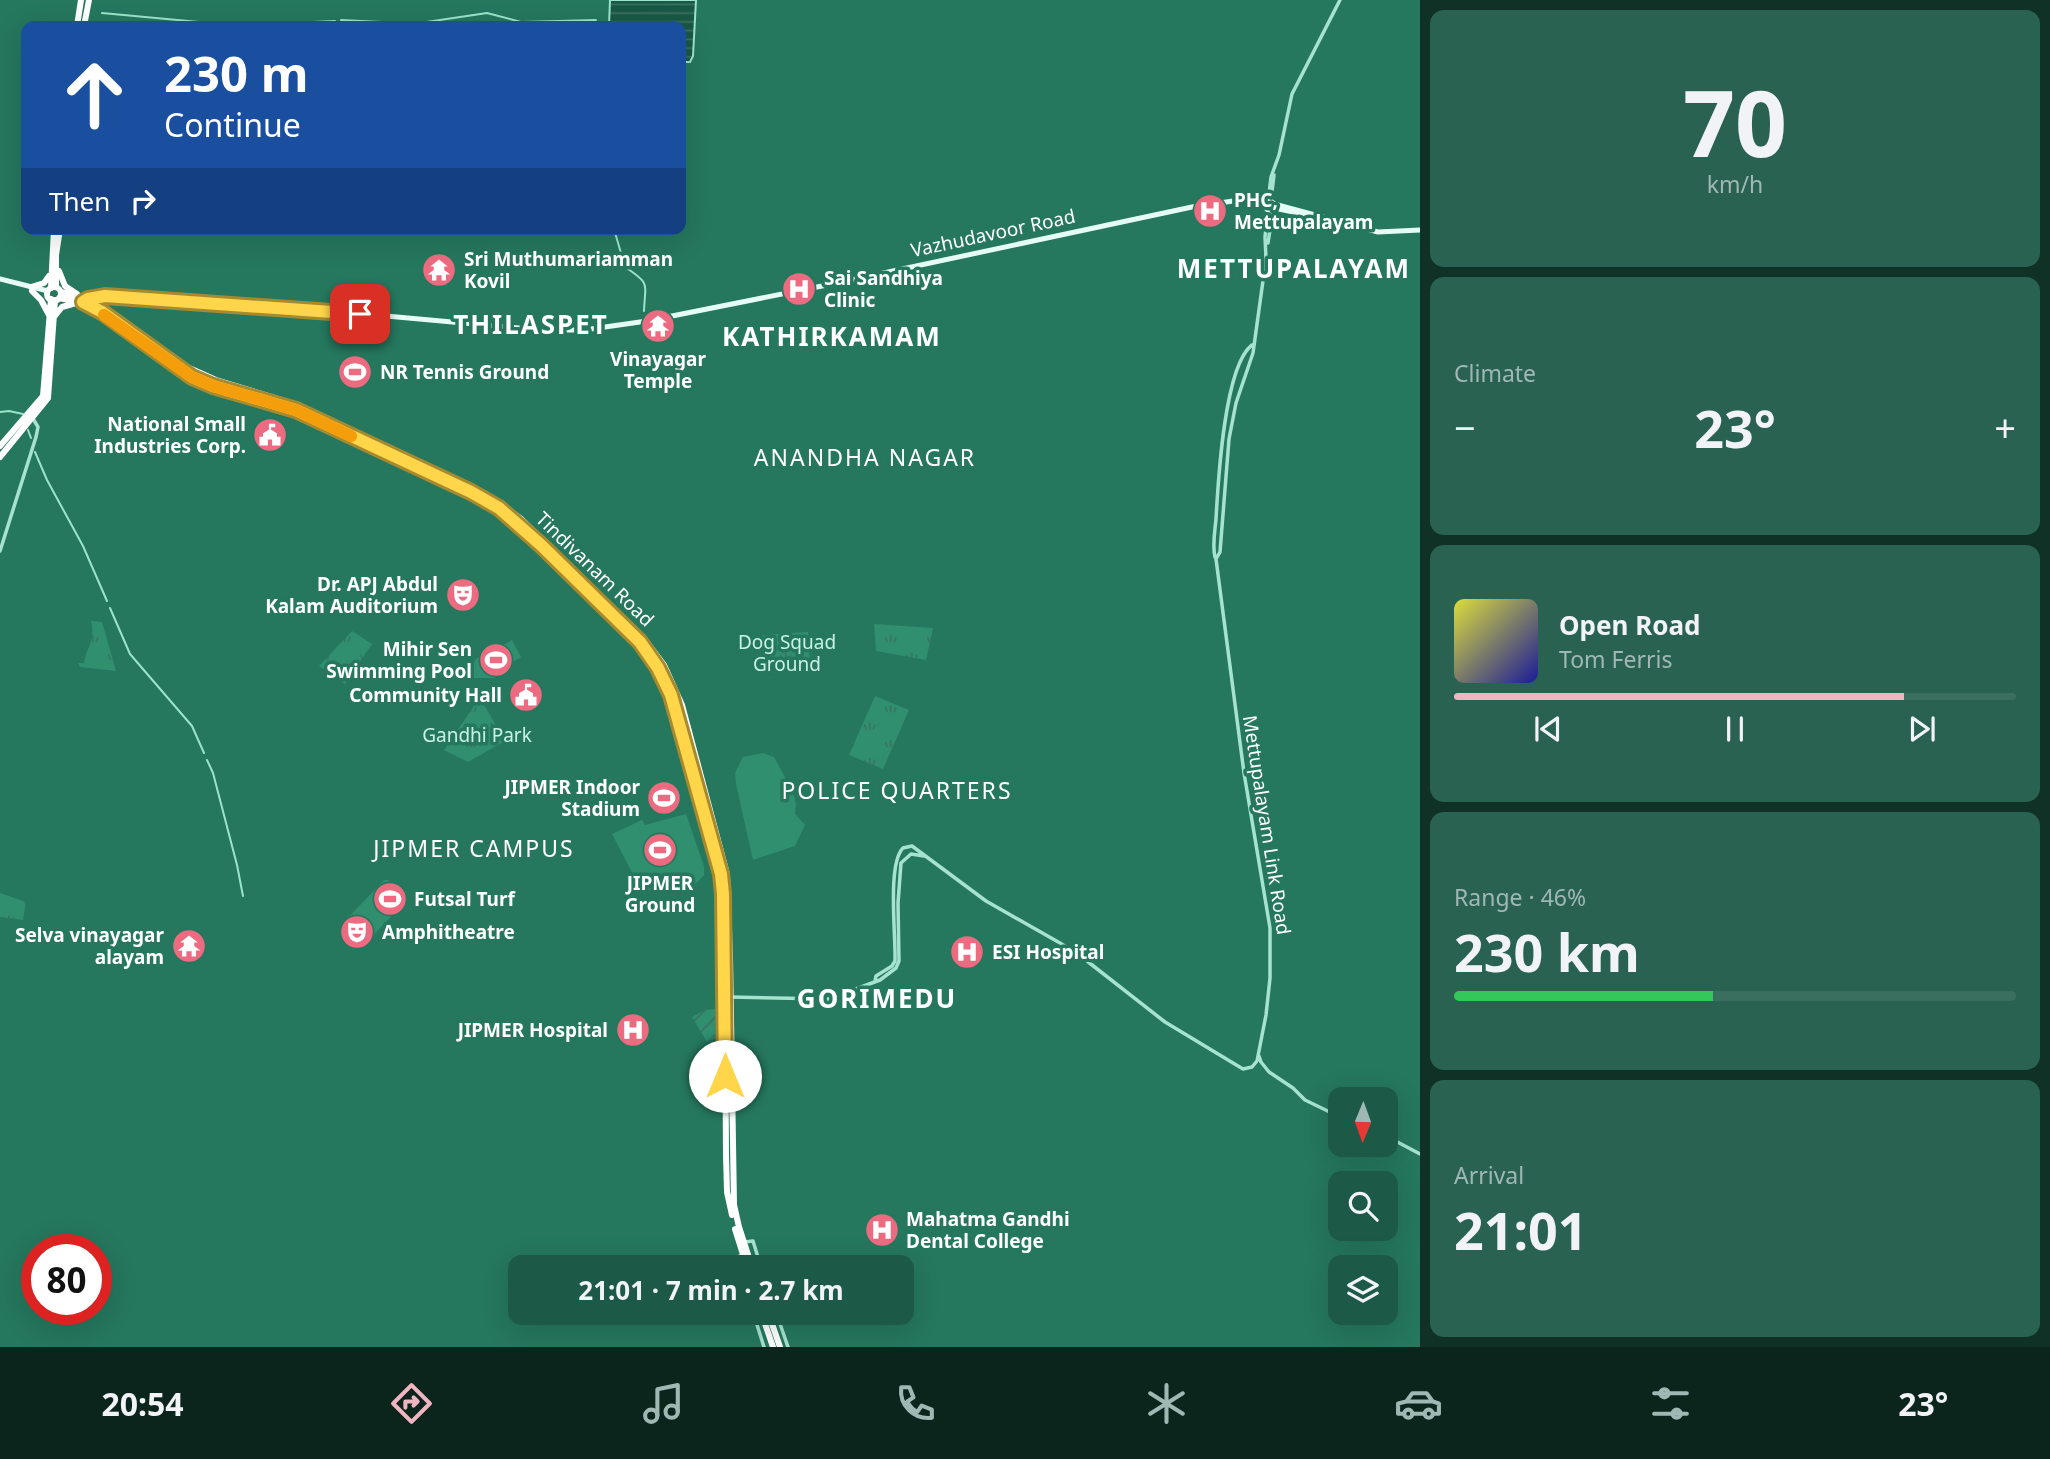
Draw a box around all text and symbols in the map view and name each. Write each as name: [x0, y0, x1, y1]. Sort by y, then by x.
text: 230 m: [164, 40, 309, 106]
icon: ahead: [49, 49, 140, 140]
text: 70: [1683, 60, 1787, 184]
text: Continue: [164, 103, 301, 146]
text: km/h: [1707, 168, 1763, 200]
icon: right: [124, 182, 162, 220]
text: Then: [49, 183, 110, 219]
place label: PHC, Mettupalayam: [1234, 187, 1373, 235]
hospital icon: PHC, Mettupalayam: [1191, 192, 1229, 230]
street label: Vazhudavoor Road: [908, 203, 1078, 263]
place label: Sri Muthumariamman Kovil: [464, 246, 673, 294]
district label: METTUPALAYAM: [1177, 250, 1411, 286]
temple icon: Sri Muthumariamman Kovil: [420, 251, 458, 289]
place label: Sai Sandhiya Clinic: [824, 265, 943, 313]
hospital icon: Sai Sandhiya Clinic: [780, 270, 818, 308]
pin: [330, 284, 390, 344]
icon: arrive: [341, 295, 379, 333]
district label: THILASPET: [453, 306, 609, 342]
temple icon: Vinayagar Temple: [639, 307, 677, 345]
district label: KATHIRKAMAM: [722, 318, 942, 354]
place label: Vinayagar Temple: [610, 346, 706, 394]
sports icon: NR Tennis Ground: [336, 353, 374, 391]
text: Climate: [1454, 357, 1536, 389]
place label: NR Tennis Ground: [380, 359, 549, 385]
text: 23°: [1694, 392, 1776, 463]
text: −: [1454, 401, 1476, 453]
text: +: [1994, 401, 2016, 453]
place label: National Small Industries Corp.: [94, 411, 246, 459]
public building icon: National Small Industries Corp.: [251, 416, 289, 454]
district label: ANANDHA NAGAR: [754, 441, 976, 473]
street label: Tindivanam Road: [530, 506, 660, 632]
place label: Dr. APJ Abdul Kalam Auditorium: [265, 571, 438, 619]
theatre icon: Dr. APJ Abdul Kalam Auditorium: [444, 576, 482, 614]
text: Open Road: [1559, 607, 1701, 643]
park label: Dog Squad Ground: [738, 629, 836, 677]
place label: Mihir Sen Swimming Pool: [326, 636, 472, 684]
sports icon: Mihir Sen Swimming Pool: [477, 641, 515, 679]
text: Tom Ferris: [1559, 643, 1672, 675]
public building icon: Community Hall: [507, 676, 545, 714]
place label: Community Hall: [349, 682, 502, 708]
icon: previous: [1529, 710, 1567, 748]
icon: pause: [1716, 710, 1754, 748]
icon: next: [1903, 710, 1941, 748]
street label: Mettupalayam Link Road: [1237, 713, 1297, 937]
park label: Gandhi Park: [422, 722, 532, 748]
place label: JIPMER Indoor Stadium: [503, 774, 641, 822]
district label: POLICE QUARTERS: [781, 774, 1013, 806]
sports icon: JIPMER Indoor Stadium: [645, 779, 683, 817]
sports icon: JIPMER Ground: [641, 831, 679, 869]
district label: JIPMER CAMPUS: [371, 832, 575, 864]
place label: JIPMER Ground: [625, 870, 695, 918]
sports icon: Futsal Turf: [371, 880, 409, 918]
text: Range · 46%: [1454, 881, 1586, 913]
place label: Futsal Turf: [414, 886, 516, 912]
theatre icon: Amphitheatre: [338, 913, 376, 951]
text: 230 km: [1454, 916, 1640, 987]
place label: Amphitheatre: [382, 919, 515, 945]
place label: Selva vinayagar alayam: [15, 922, 164, 970]
temple icon: Selva vinayagar alayam: [170, 927, 208, 965]
hospital icon: ESI Hospital: [948, 933, 986, 971]
place label: ESI Hospital: [992, 939, 1104, 965]
district label: GORIMEDU: [797, 980, 957, 1016]
hospital icon: JIPMER Hospital: [614, 1011, 652, 1049]
place label: JIPMER Hospital: [456, 1017, 608, 1043]
position arrow: [688, 1039, 762, 1113]
north arrow: [1328, 1087, 1398, 1157]
map controls: [1328, 1087, 1398, 1325]
text: Arrival: [1454, 1159, 1524, 1191]
button: search: [1328, 1171, 1398, 1241]
text: 21:01: [1454, 1194, 1588, 1265]
place label: Mahatma Gandhi Dental College: [906, 1206, 1070, 1254]
hospital icon: Mahatma Gandhi Dental College: [863, 1211, 901, 1249]
speed limit sign: 80: [21, 1234, 112, 1325]
button: layers: [1328, 1255, 1398, 1325]
text: 21:01 · 7 min · 2.7 km: [578, 1272, 844, 1308]
icon: directions: [387, 1379, 436, 1428]
icon: music: [639, 1379, 688, 1428]
icon: phone: [891, 1379, 940, 1428]
icon: climate: [1142, 1379, 1191, 1428]
icon: car: [1394, 1379, 1443, 1428]
icon: filters: [1646, 1379, 1695, 1428]
text: 20:54: [101, 1382, 184, 1425]
text: 23°: [1898, 1382, 1948, 1425]

